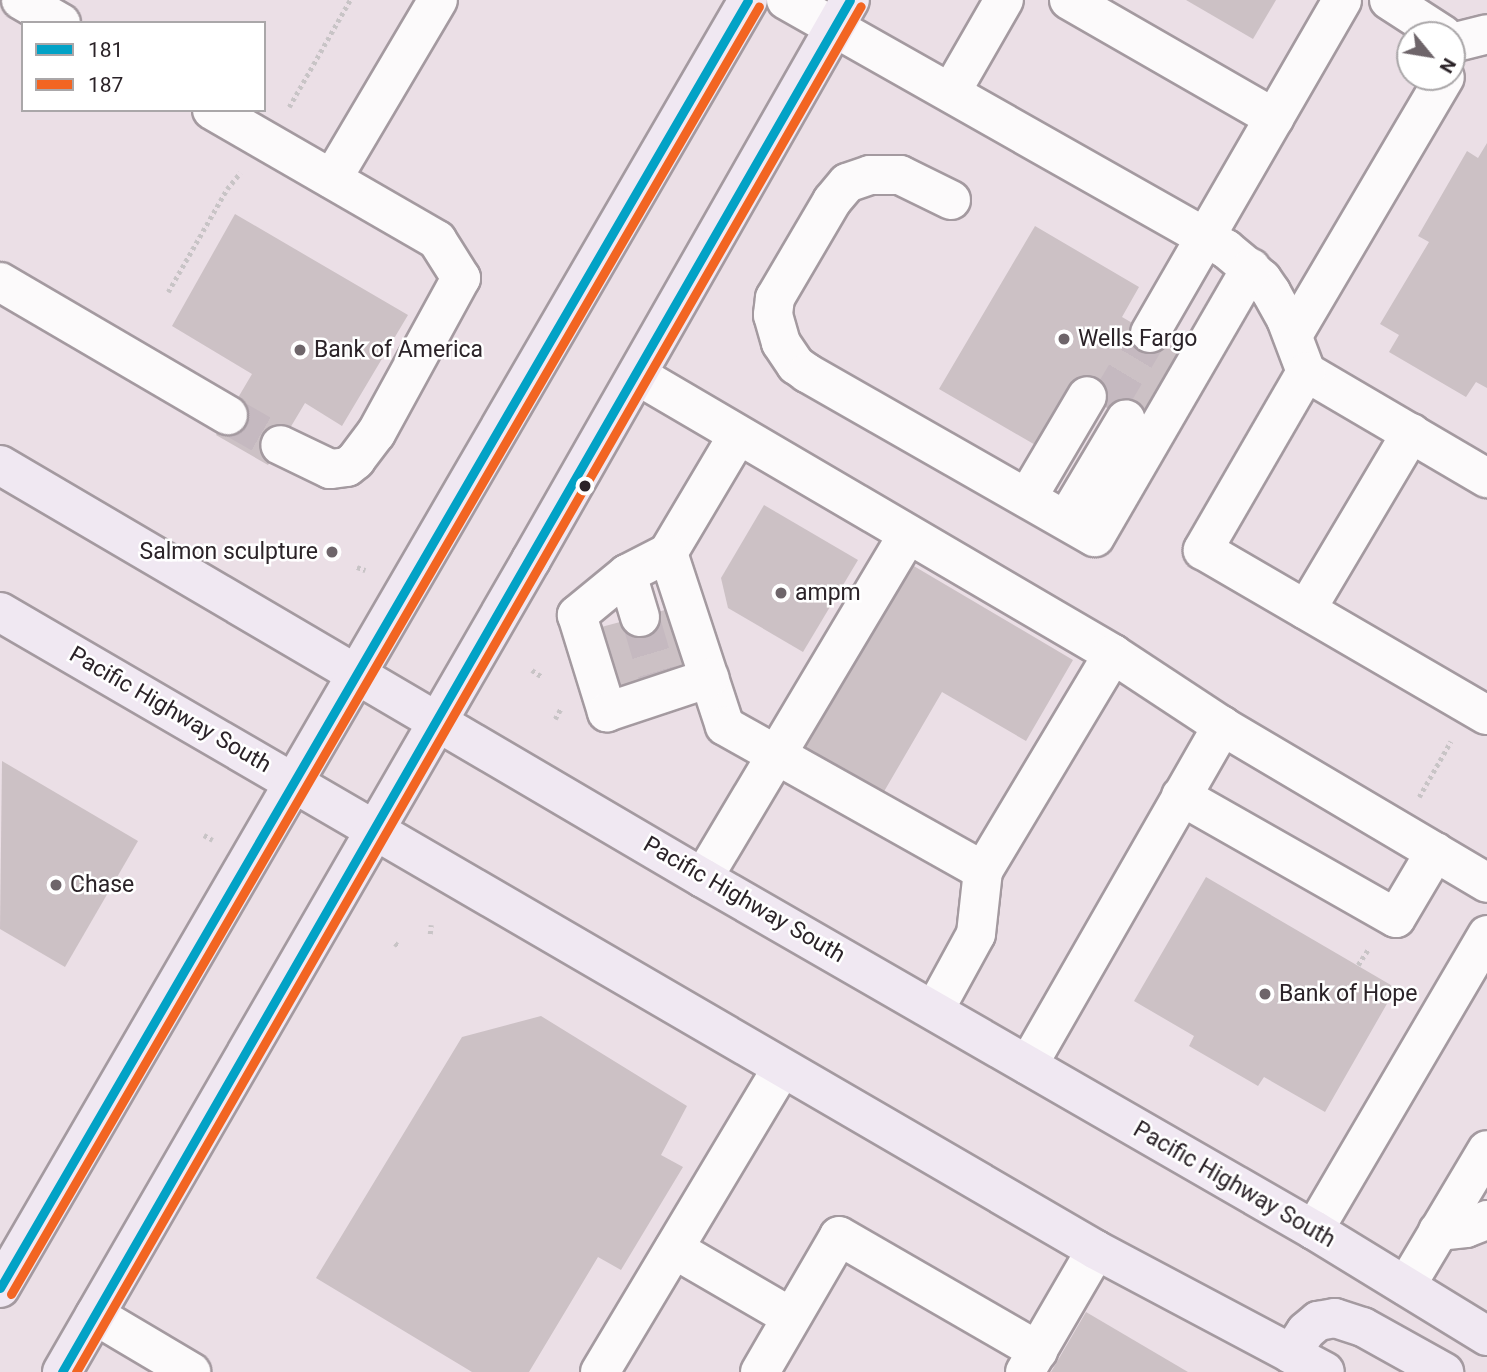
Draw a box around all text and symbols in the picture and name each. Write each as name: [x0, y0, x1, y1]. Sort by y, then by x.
legend: [21, 21, 266, 112]
north arrow: [1396, 21, 1466, 91]
text: 181: [88, 38, 123, 62]
text: N: [1435, 54, 1461, 77]
text: 187: [88, 73, 123, 97]
place label: Wells Fargo: [1078, 325, 1197, 353]
marker: Wells Fargo: [1056, 331, 1072, 347]
place label: Bank of America: [314, 336, 483, 364]
marker: Bank of America: [292, 342, 308, 358]
unlabelled marker: [578, 479, 592, 493]
place label: Salmon sculpture: [139, 538, 318, 566]
marker: Salmon sculpture: [324, 544, 340, 560]
place label: ampm: [795, 579, 861, 607]
marker: ampm: [773, 585, 789, 601]
street label: Pacific Highway South: [64, 641, 276, 779]
street label: Pacific Highway South: [638, 831, 850, 969]
place label: Chase: [70, 871, 134, 899]
marker: Chase: [48, 877, 64, 893]
place label: Bank of Hope: [1279, 980, 1417, 1008]
marker: Bank of Hope: [1257, 986, 1273, 1002]
street label: Pacific Highway South: [1128, 1116, 1340, 1254]

